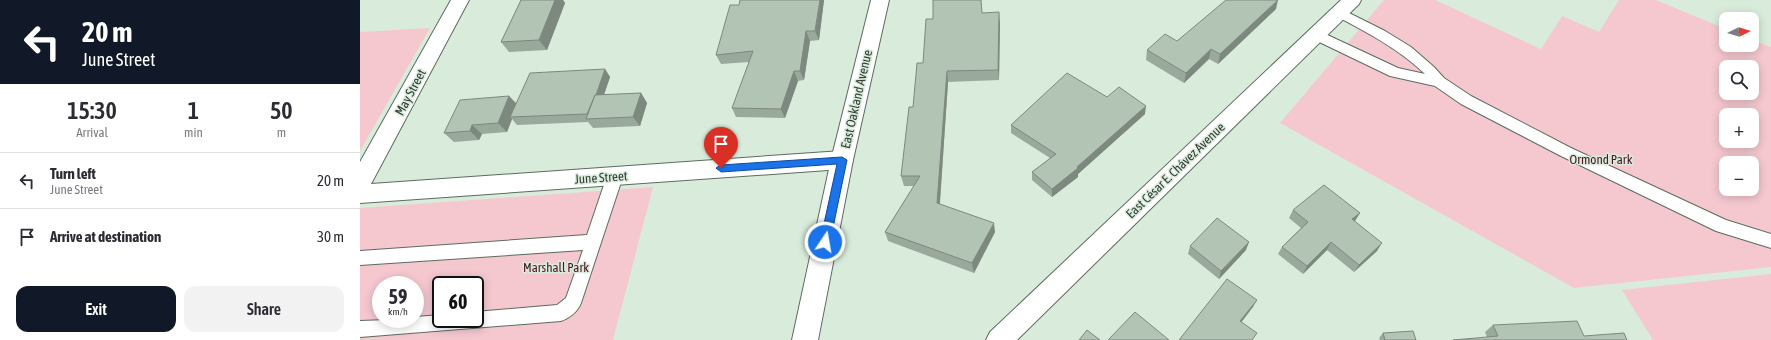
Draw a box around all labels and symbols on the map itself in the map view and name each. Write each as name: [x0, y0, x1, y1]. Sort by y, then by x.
north arrow: [1719, 12, 1759, 52]
street label: East Oakland Avenue: [838, 48, 875, 150]
street label: May Street: [392, 66, 429, 118]
street label: East César E. Chávez Avenue: [1123, 119, 1228, 221]
pin: [704, 127, 738, 168]
park label: Ormond Park: [1570, 152, 1633, 167]
street label: June Street: [574, 168, 628, 187]
position arrow: [804, 221, 846, 263]
park label: Marshall Park: [523, 260, 589, 275]
speed limit sign: 60: [432, 276, 484, 328]

